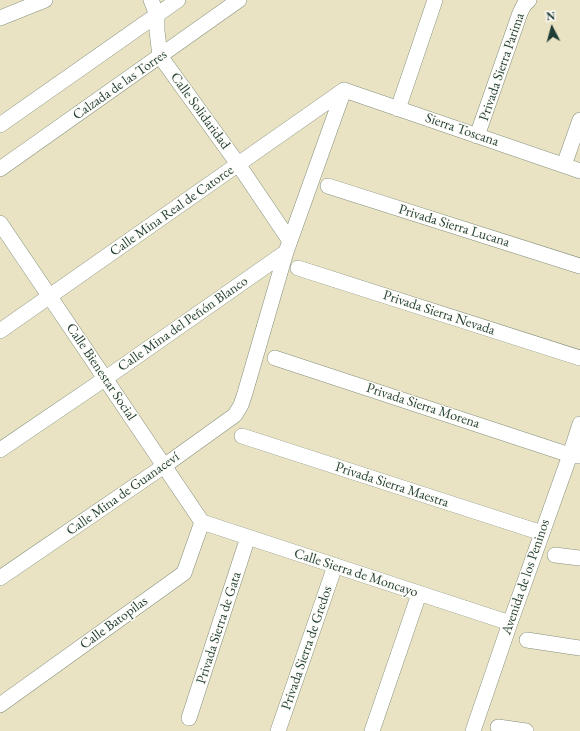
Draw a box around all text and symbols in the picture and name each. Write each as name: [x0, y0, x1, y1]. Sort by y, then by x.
north arrow: [532, 8, 572, 48]
text: N: [546, 9, 556, 23]
street label: Privada Sierra Parima: [476, 11, 528, 123]
street label: Calzada de las Torres: [70, 46, 170, 124]
street label: Calle Solidaridad: [166, 69, 234, 153]
street label: Sierra Toscana: [423, 110, 501, 150]
street label: Calle Mina Real de Catorce: [107, 162, 237, 260]
street label: Privada Sierra Lucana: [396, 201, 512, 251]
street label: Calle Mina del Peñón Blanco: [115, 273, 251, 375]
street label: Privada Sierra Nevada: [381, 287, 497, 339]
street label: Calle Bienestar Social: [62, 320, 140, 424]
street label: Privada Sierra Morena: [364, 380, 482, 432]
street label: Calle Mina de Guanaceví: [63, 449, 183, 539]
street label: Privada Sierra Maestra: [333, 459, 451, 511]
street label: Avenida de los Peninos: [498, 517, 554, 637]
street label: Calle Sierra de Moncayo: [292, 545, 420, 601]
street label: Privada Sierra de Gata: [193, 570, 245, 686]
street label: Privada Sierra de Gredos: [278, 584, 336, 712]
street label: Calle Batopilas: [77, 593, 151, 653]

